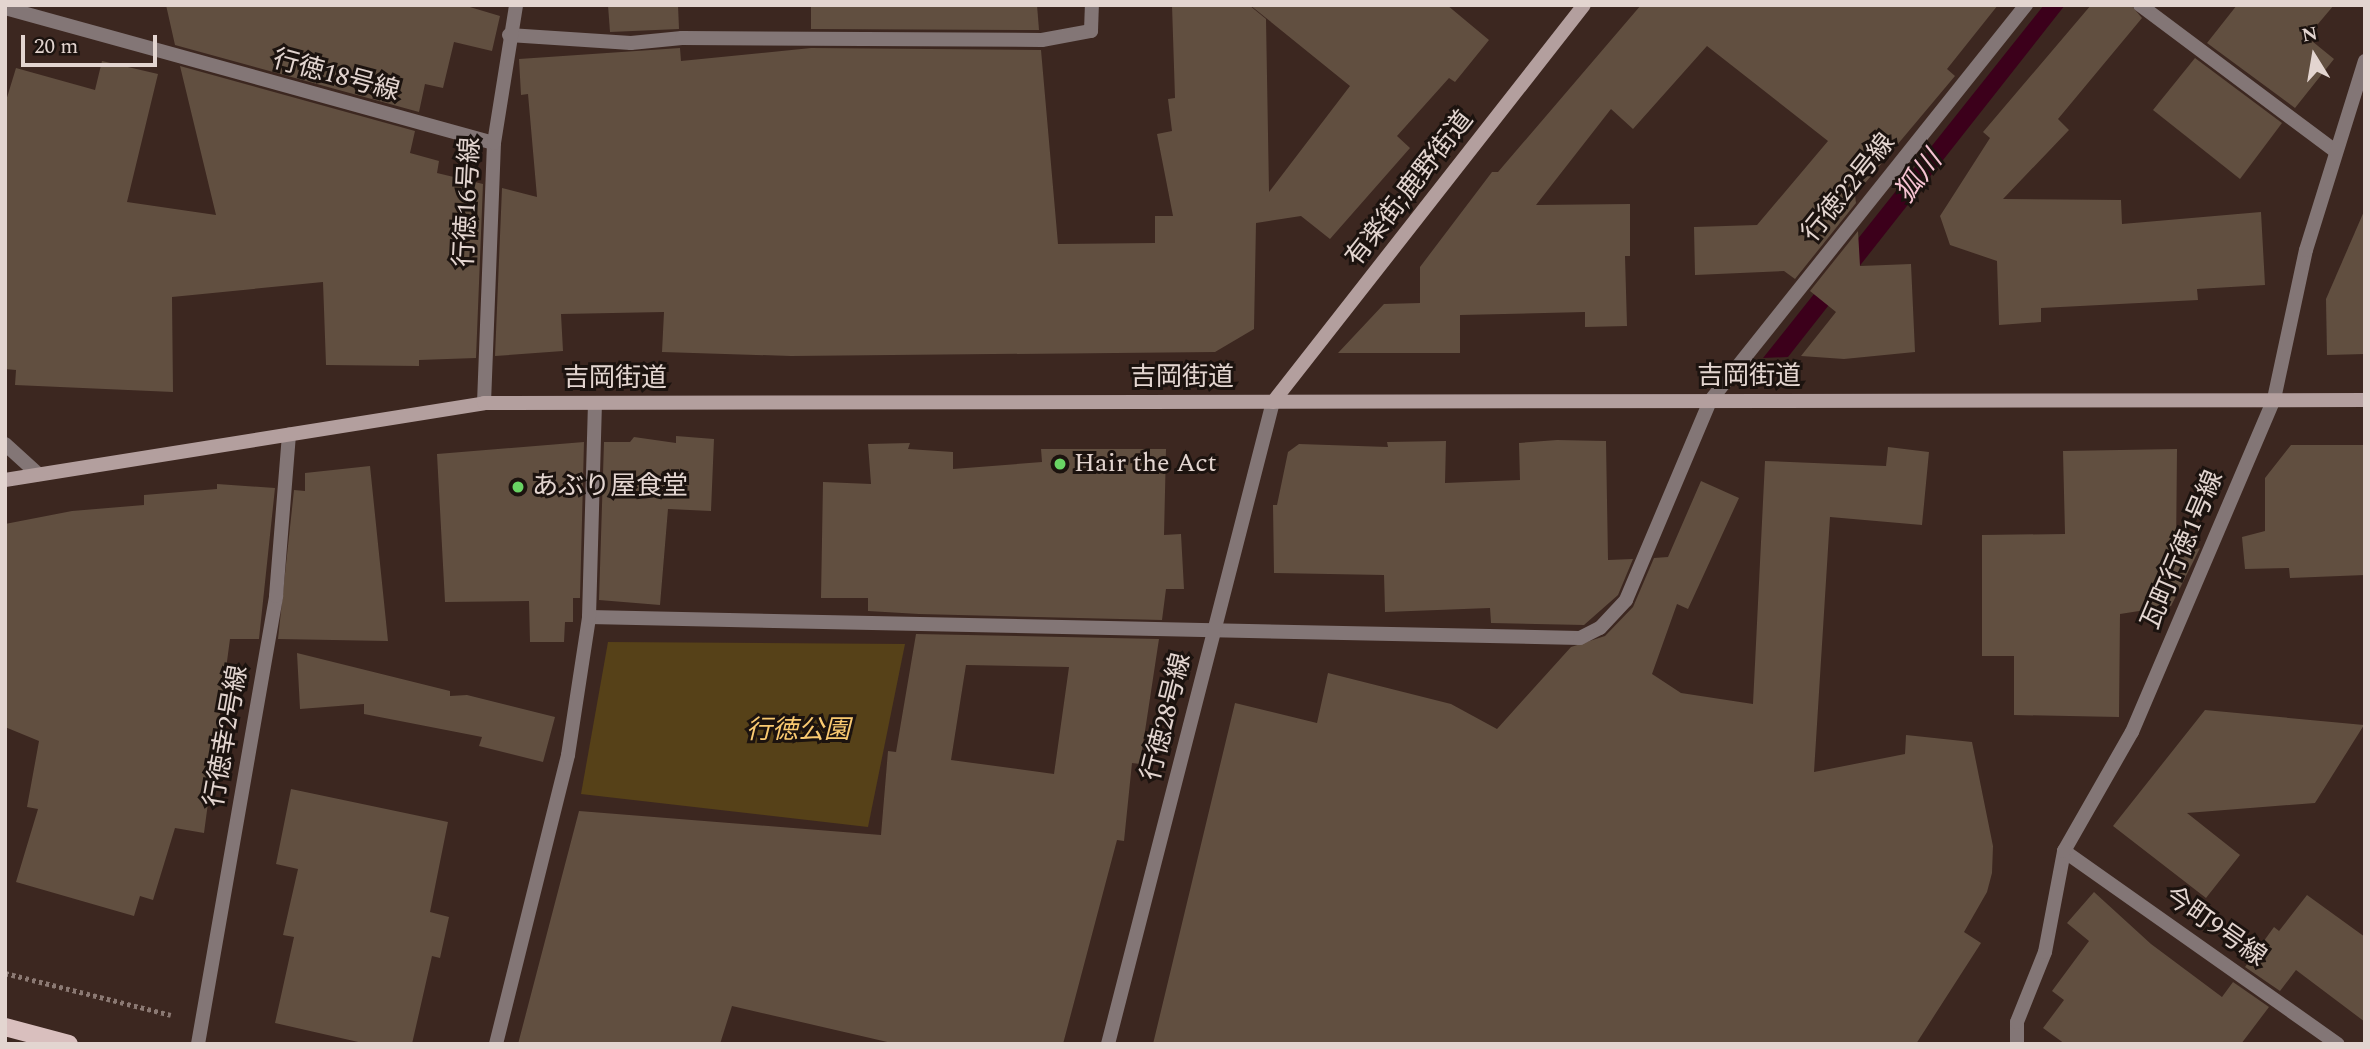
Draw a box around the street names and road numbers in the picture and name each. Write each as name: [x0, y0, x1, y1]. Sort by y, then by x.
street label: 行徳18号線: [269, 44, 403, 108]
street label: 有楽街;鹿野街道: [1340, 105, 1480, 273]
street label: 行徳22号線: [1796, 128, 1902, 248]
street label: 行徳16号線: [449, 136, 487, 268]
street label: 吉岡街道: [1697, 361, 1801, 393]
street label: 吉岡街道: [1130, 362, 1234, 394]
street label: 吉岡街道: [563, 363, 667, 395]
street label: 瓦町行徳1号線: [2136, 466, 2230, 634]
street label: 行徳28号線: [1136, 650, 1198, 784]
street label: 行徳幸2号線: [199, 663, 255, 809]
street label: 今町9号線: [2158, 881, 2272, 973]

